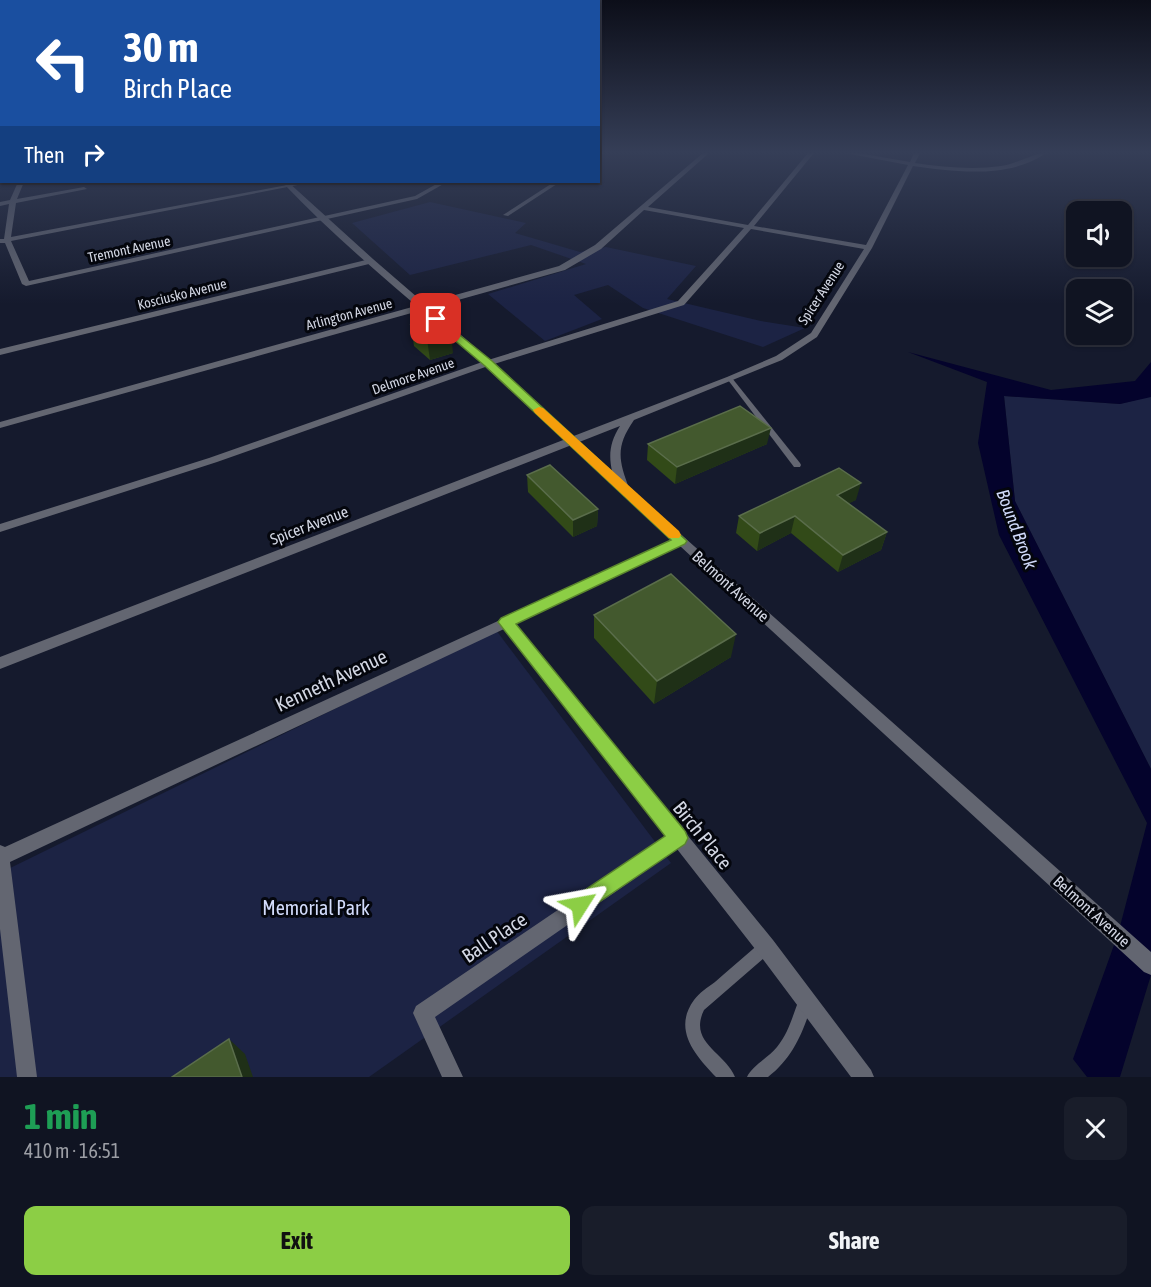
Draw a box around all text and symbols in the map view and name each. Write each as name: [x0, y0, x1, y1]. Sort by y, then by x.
text: 30 m: [123, 23, 198, 71]
icon: left: [24, 24, 102, 102]
text: Birch Place: [123, 73, 232, 104]
icon: right: [77, 138, 110, 171]
text: Then: [24, 142, 65, 168]
map controls: [1066, 201, 1132, 345]
button: sound: [1066, 201, 1132, 267]
street label: Tremont Avenue: [86, 232, 172, 266]
street label: Spicer Avenue: [795, 258, 847, 328]
street label: Kosciusko Avenue: [136, 275, 228, 313]
button: layers: [1066, 279, 1132, 345]
pin: [410, 293, 461, 344]
street label: Arlington Avenue: [304, 295, 394, 333]
icon: arrive: [419, 302, 452, 335]
street label: Delmore Avenue: [370, 354, 456, 398]
water label: Bound Brook: [992, 486, 1042, 573]
street label: Spicer Avenue: [267, 502, 351, 549]
street label: Belmont Avenue: [689, 547, 773, 625]
street label: Kenneth Avenue: [272, 644, 390, 716]
street label: Birch Place: [669, 796, 737, 874]
street label: Belmont Avenue: [1050, 872, 1134, 950]
position arrow: [548, 873, 612, 937]
park label: Memorial Park: [262, 896, 370, 919]
street label: Ball Place: [457, 907, 531, 967]
text: 1 min: [24, 1095, 98, 1137]
button: close: [1064, 1097, 1127, 1160]
text: 410 m · 16:51: [24, 1139, 120, 1162]
button: Exit: [24, 1206, 570, 1275]
button: Share: [582, 1206, 1127, 1275]

